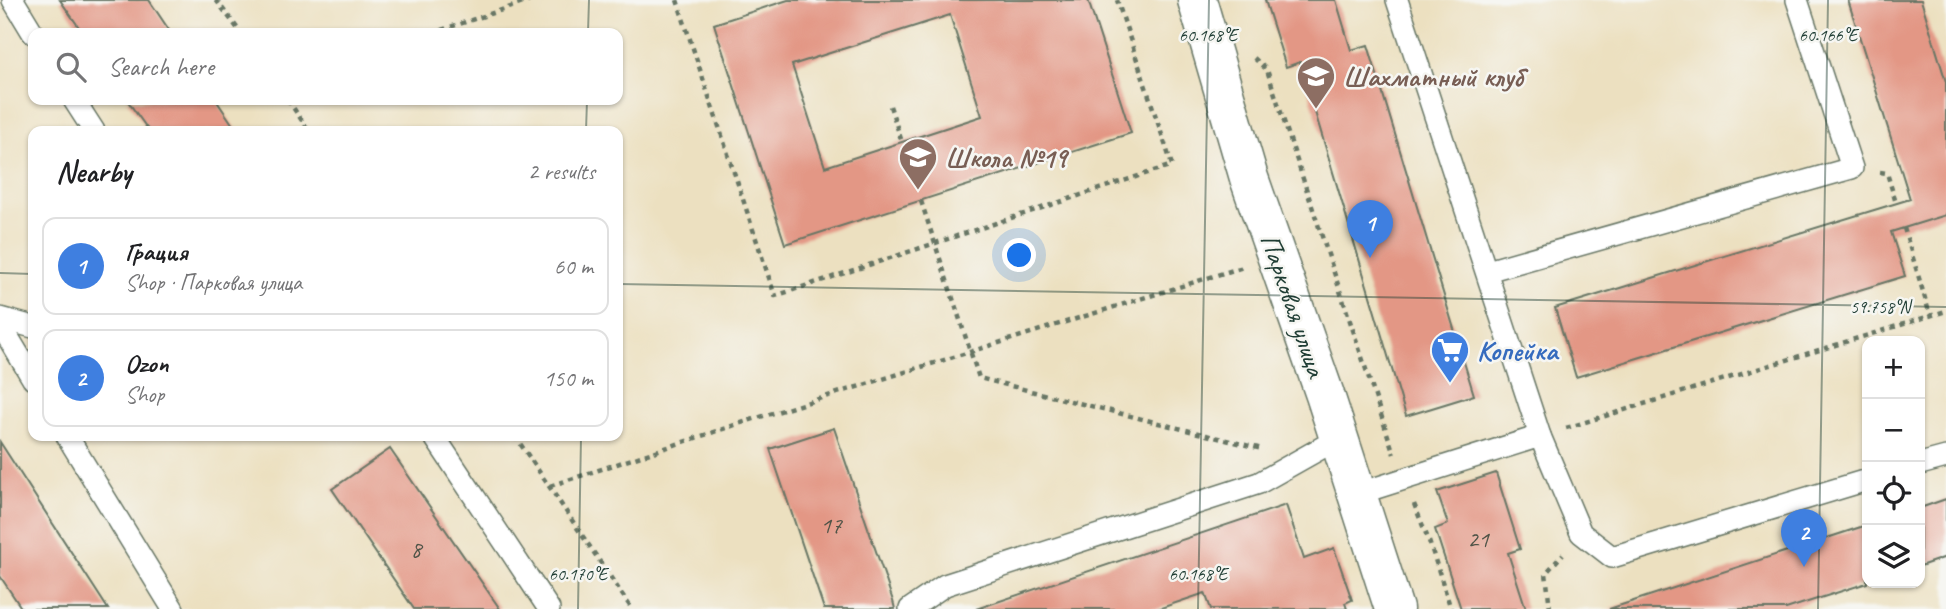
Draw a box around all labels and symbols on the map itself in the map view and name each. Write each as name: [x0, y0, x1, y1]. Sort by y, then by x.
text: 60.168°E: [1179, 24, 1240, 46]
text: 60.166°E: [1799, 24, 1860, 46]
school or university icon: Шахматный клуб: [1295, 55, 1337, 110]
place label: Шахматный клуб: [1343, 59, 1529, 94]
school or university icon: Школа №19: [897, 136, 939, 191]
place label: Школа №19: [945, 140, 1070, 175]
pin: 1: [1347, 200, 1393, 258]
street label: Парковая улица: [1253, 229, 1335, 383]
your location: [1002, 238, 1036, 272]
text: 59.758°N: [1850, 296, 1913, 318]
supermarket icon: Копейка: [1429, 329, 1471, 384]
place label: Копейка: [1477, 333, 1560, 368]
pin: 2: [1781, 509, 1827, 567]
house number: 17: [820, 510, 843, 540]
house number: 21: [1467, 524, 1490, 554]
house number: 8: [411, 534, 424, 564]
text: 60.170°E: [549, 563, 610, 585]
text: 60.168°E: [1169, 563, 1230, 585]

